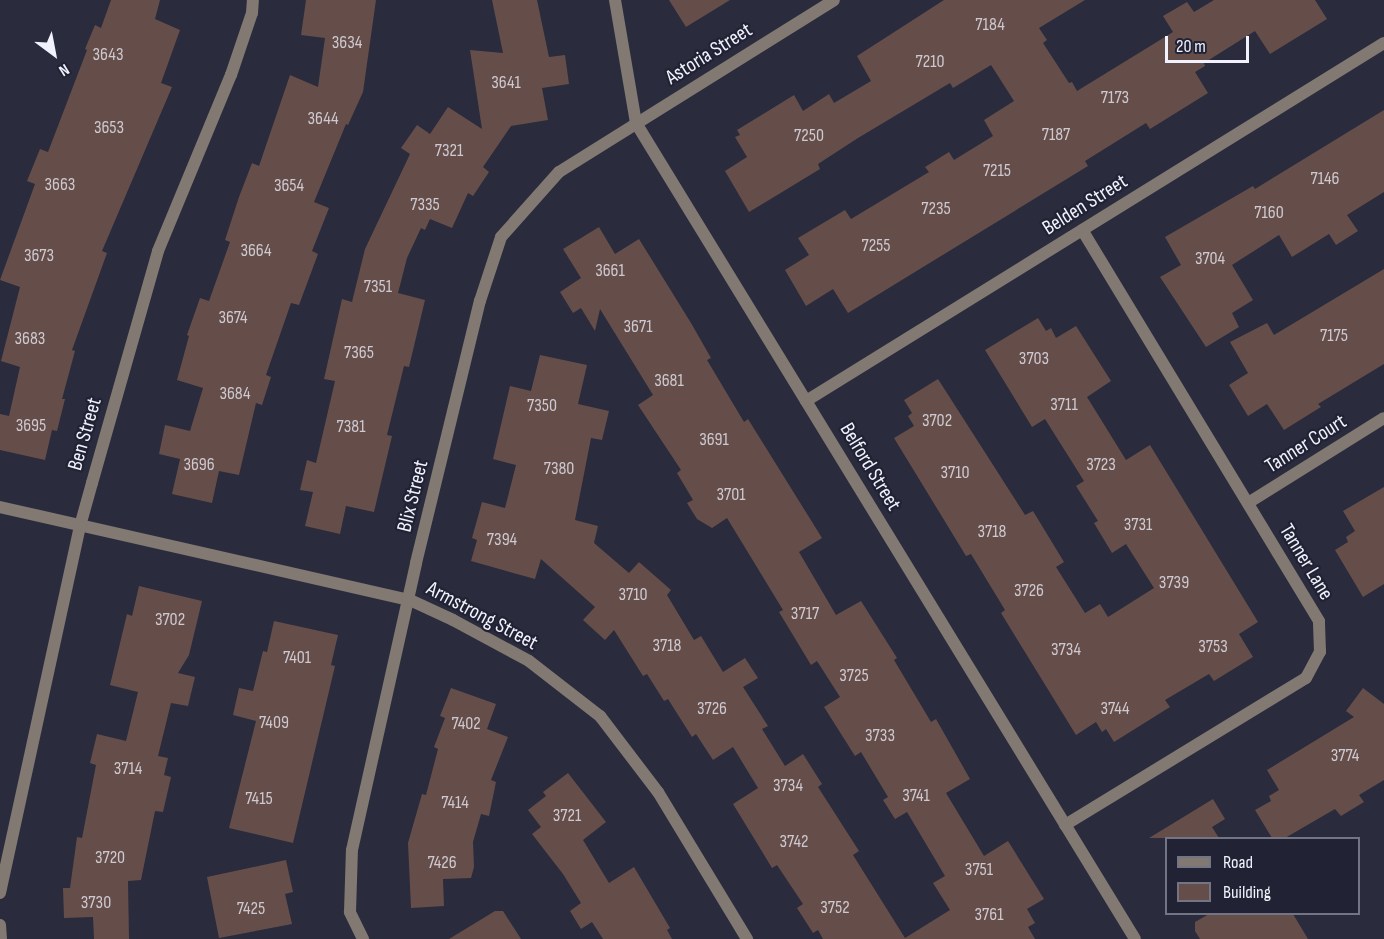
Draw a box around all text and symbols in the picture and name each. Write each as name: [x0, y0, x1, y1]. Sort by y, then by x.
house number: 7184: [975, 14, 1005, 36]
street label: Astoria Street: [661, 18, 757, 90]
north arrow: [24, 24, 84, 84]
scale bar: [1168, 24, 1252, 62]
house number: 3634: [332, 32, 362, 54]
text: 20 m: [1176, 36, 1206, 57]
house number: 3643: [93, 44, 123, 66]
house number: 7210: [916, 51, 944, 73]
text: N: [55, 59, 72, 80]
house number: 3641: [491, 72, 521, 94]
house number: 7173: [1101, 87, 1129, 109]
house number: 3644: [308, 108, 338, 130]
house number: 3653: [94, 117, 124, 139]
house number: 7187: [1042, 124, 1070, 146]
house number: 7250: [794, 125, 824, 147]
house number: 7321: [435, 140, 463, 162]
house number: 7215: [983, 160, 1011, 182]
house number: 7146: [1311, 168, 1339, 190]
street label: Belden Street: [1038, 169, 1132, 241]
house number: 3663: [45, 174, 75, 196]
house number: 3654: [274, 175, 304, 197]
house number: 7335: [410, 194, 440, 216]
house number: 7235: [921, 198, 951, 220]
house number: 7160: [1254, 202, 1284, 224]
house number: 7255: [861, 235, 891, 257]
house number: 3664: [240, 240, 272, 262]
house number: 3673: [24, 245, 54, 267]
house number: 3704: [1195, 248, 1225, 270]
house number: 3661: [595, 260, 625, 282]
house number: 7351: [364, 276, 392, 298]
house number: 3674: [218, 307, 248, 329]
house number: 3671: [624, 316, 652, 338]
house number: 7175: [1320, 325, 1348, 347]
house number: 3683: [15, 328, 45, 350]
house number: 7365: [344, 342, 374, 364]
house number: 3703: [1019, 348, 1049, 370]
house number: 3681: [654, 370, 684, 392]
house number: 3684: [219, 383, 251, 405]
house number: 3711: [1050, 394, 1078, 416]
street label: Ben Street: [63, 395, 107, 473]
house number: 7350: [527, 395, 557, 417]
street label: Tanner Court: [1261, 409, 1351, 479]
house number: 3702: [922, 410, 952, 432]
house number: 3695: [16, 415, 46, 437]
house number: 7381: [337, 416, 365, 438]
street label: Belford Street: [834, 418, 906, 516]
house number: 3691: [699, 429, 729, 451]
house number: 3696: [183, 454, 215, 476]
house number: 3723: [1086, 454, 1116, 476]
street label: Blix Street: [392, 457, 434, 535]
house number: 7380: [544, 458, 574, 480]
house number: 3710: [940, 462, 970, 484]
house number: 3701: [716, 484, 746, 506]
house number: 3731: [1124, 514, 1152, 536]
street label: Tanner Lane: [1273, 519, 1339, 605]
house number: 3718: [978, 521, 1006, 543]
house number: 7394: [487, 529, 517, 551]
house number: 3739: [1159, 572, 1189, 594]
street label: Armstrong Street: [422, 576, 542, 656]
house number: 3726: [1014, 580, 1044, 602]
house number: 3710: [618, 584, 648, 606]
house number: 3717: [791, 603, 819, 625]
house number: 3702: [155, 609, 185, 631]
house number: 3718: [653, 635, 681, 657]
house number: 3753: [1198, 636, 1228, 658]
house number: 3734: [1051, 639, 1081, 661]
house number: 7401: [283, 647, 311, 669]
house number: 3725: [839, 665, 869, 687]
house number: 3726: [697, 698, 727, 720]
house number: 3744: [1101, 698, 1129, 720]
house number: 7409: [259, 712, 289, 734]
house number: 7402: [451, 713, 481, 735]
house number: 3733: [865, 725, 895, 747]
house number: 3774: [1331, 745, 1359, 767]
house number: 3714: [114, 758, 142, 780]
house number: 3734: [773, 775, 803, 797]
house number: 3741: [902, 785, 930, 807]
house number: 7415: [245, 788, 273, 810]
house number: 7414: [441, 792, 469, 814]
house number: 3721: [553, 805, 581, 827]
house number: 3742: [780, 831, 808, 853]
legend: [1165, 837, 1360, 915]
house number: 3720: [95, 847, 125, 869]
house number: 7426: [427, 852, 457, 874]
text: Road: [1223, 852, 1253, 873]
house number: 3751: [965, 859, 993, 881]
text: Building: [1223, 882, 1271, 903]
house number: 3730: [81, 892, 111, 914]
house number: 3752: [820, 897, 850, 919]
house number: 7425: [237, 898, 265, 920]
house number: 3761: [975, 904, 1003, 926]

